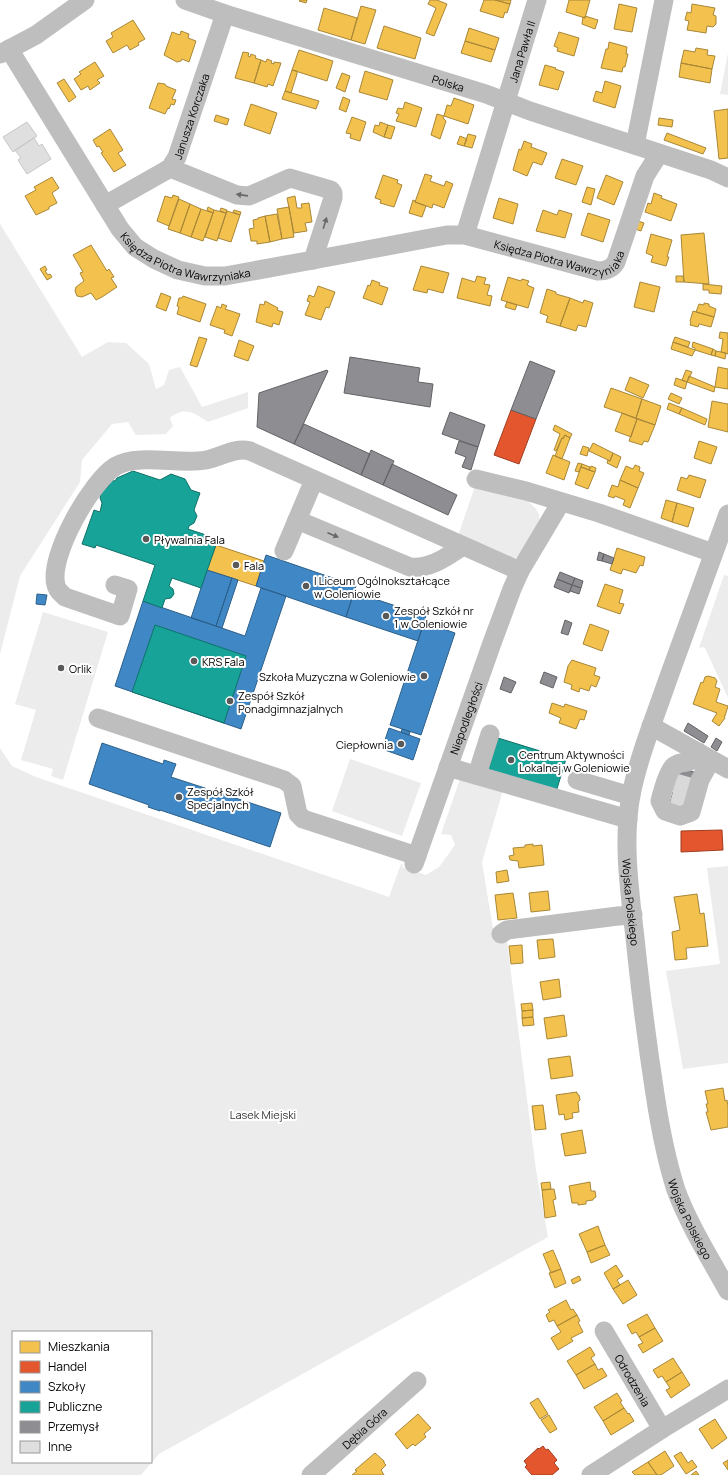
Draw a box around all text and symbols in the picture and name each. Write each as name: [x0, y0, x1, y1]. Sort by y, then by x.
street label: Jana Pawła II: [505, 19, 538, 84]
street label: Polska: [430, 70, 466, 94]
street label: Janusza Korczaka: [169, 71, 212, 161]
one-way arrow: [235, 192, 248, 198]
one-way arrow: [322, 217, 328, 229]
street label: Księdza Piotra Wawrzyniaka: [118, 228, 252, 284]
street label: Księdza Piotra Wawrzyniaka: [485, 235, 625, 253]
text: Księdza Piotra Wawrzyniaka: [493, 236, 627, 279]
place label: Pływalnia Fala: [154, 532, 225, 547]
one-way arrow: [328, 532, 339, 538]
marker: Pływalnia Fala: [141, 534, 151, 544]
place label: Fala: [244, 558, 264, 573]
marker: Fala: [231, 560, 241, 570]
place label: I Liceum Ogólnokształcące w Goleniowie: [314, 573, 450, 601]
marker: I Liceum Ogólnokształcące w Goleniowie: [301, 581, 311, 591]
place label: Zespół Szkół nr 1 w Goleniowie: [394, 603, 474, 631]
marker: Zespół Szkół nr 1 w Goleniowie: [381, 611, 391, 621]
place label: KRS Fala: [202, 654, 245, 669]
marker: KRS Fala: [189, 656, 199, 666]
place label: Orlik: [69, 661, 92, 676]
marker: Orlik: [56, 663, 66, 673]
place label: Szkoła Muzyczna w Goleniowie: [259, 669, 417, 684]
marker: Szkoła Muzyczna w Goleniowie: [419, 671, 429, 681]
street label: Niepodległości: [446, 679, 485, 756]
place label: Zespół Szkół Ponadgimnazjalnych: [238, 688, 343, 716]
marker: Zespół Szkół Ponadgimnazjalnych: [225, 696, 235, 706]
place label: Ciepłownia: [336, 737, 393, 752]
marker: Ciepłownia: [396, 739, 406, 749]
place label: Centrum Aktywności Lokalnej w Goleniowie: [519, 747, 630, 775]
marker: Centrum Aktywności Lokalnej w Goleniowie: [506, 755, 516, 765]
place label: Zespół Szkół Specjalnych: [187, 784, 254, 812]
marker: Zespół Szkół Specjalnych: [174, 792, 184, 802]
street label: Wojska Polskiego: [620, 858, 643, 947]
park label: Lasek Miejski: [230, 1107, 296, 1122]
street label: Wojska Polskiego: [665, 1177, 716, 1262]
legend: [12, 1331, 152, 1463]
text: Mieszkania: [48, 1338, 110, 1355]
street label: Odrodzenia: [612, 1351, 654, 1409]
text: Handel: [48, 1358, 87, 1375]
text: Szkoły: [48, 1378, 86, 1395]
text: Publiczne: [48, 1398, 102, 1415]
street label: Dębia Góra: [338, 1404, 390, 1452]
text: Przemysł: [48, 1418, 100, 1435]
text: Inne: [48, 1438, 72, 1455]

